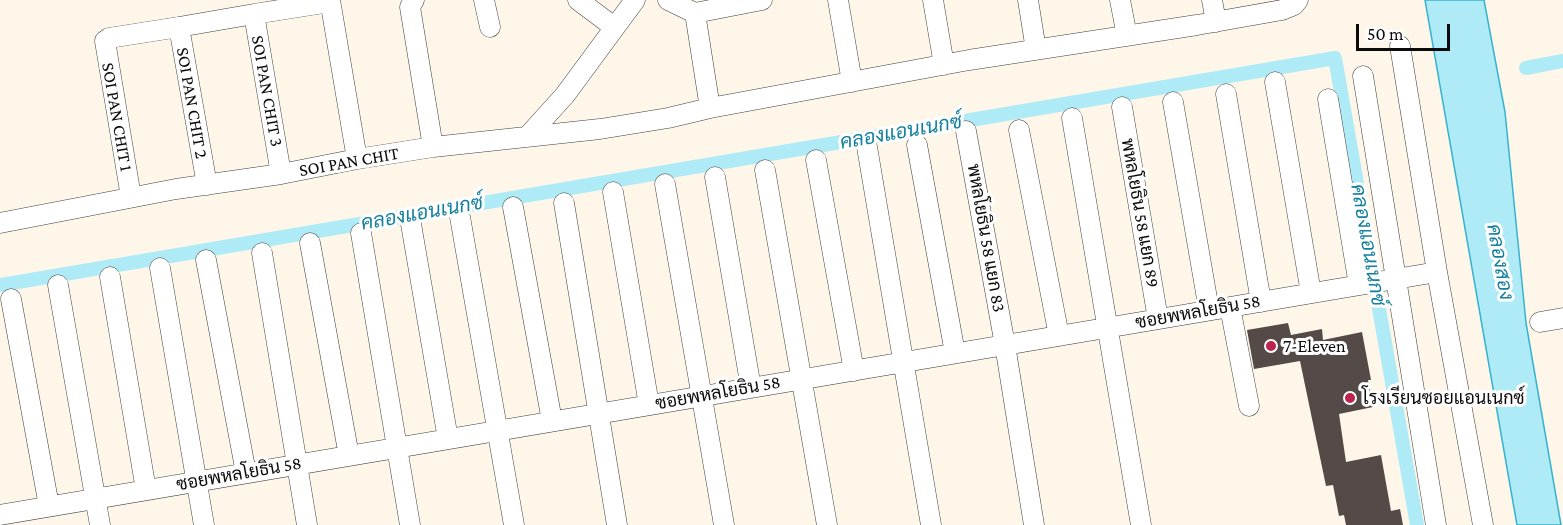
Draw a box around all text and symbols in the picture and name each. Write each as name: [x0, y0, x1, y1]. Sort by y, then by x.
scale bar: [1359, 12, 1454, 50]
text: 50 m: [1367, 24, 1404, 44]
street label: SOI PAN CHIT 3: [247, 34, 287, 148]
street label: SOI PAN CHIT 2: [172, 46, 212, 160]
street label: SOI PAN CHIT 1: [97, 61, 137, 173]
water label: คลองแอนเนกซ์: [838, 109, 964, 155]
street label: พหลโยธิน 58 แยก 89: [1116, 137, 1164, 289]
street label: SOI PAN CHIT: [297, 143, 401, 181]
street label: พหลโยธิน 58 แยก 83: [962, 162, 1010, 314]
water label: คลองแอนเนกซ์: [1345, 182, 1391, 308]
water label: คลองแอนเนกซ์: [359, 190, 485, 236]
water label: คลองสอง: [1482, 222, 1518, 302]
street label: ซอยพหลโยธิน 58: [1134, 290, 1262, 334]
place label: 7-Eleven: [1283, 335, 1346, 357]
marker: 7-Eleven: [1264, 339, 1278, 353]
street label: ซอยพหลโยธิน 58: [654, 371, 782, 415]
place label: โรงเรียนซอยแอนเนกซ์: [1362, 387, 1525, 409]
marker: โรงเรียนซอยแอนเนกซ์: [1343, 391, 1357, 405]
street label: ซอยพหลโยธิน 58: [175, 452, 303, 496]

